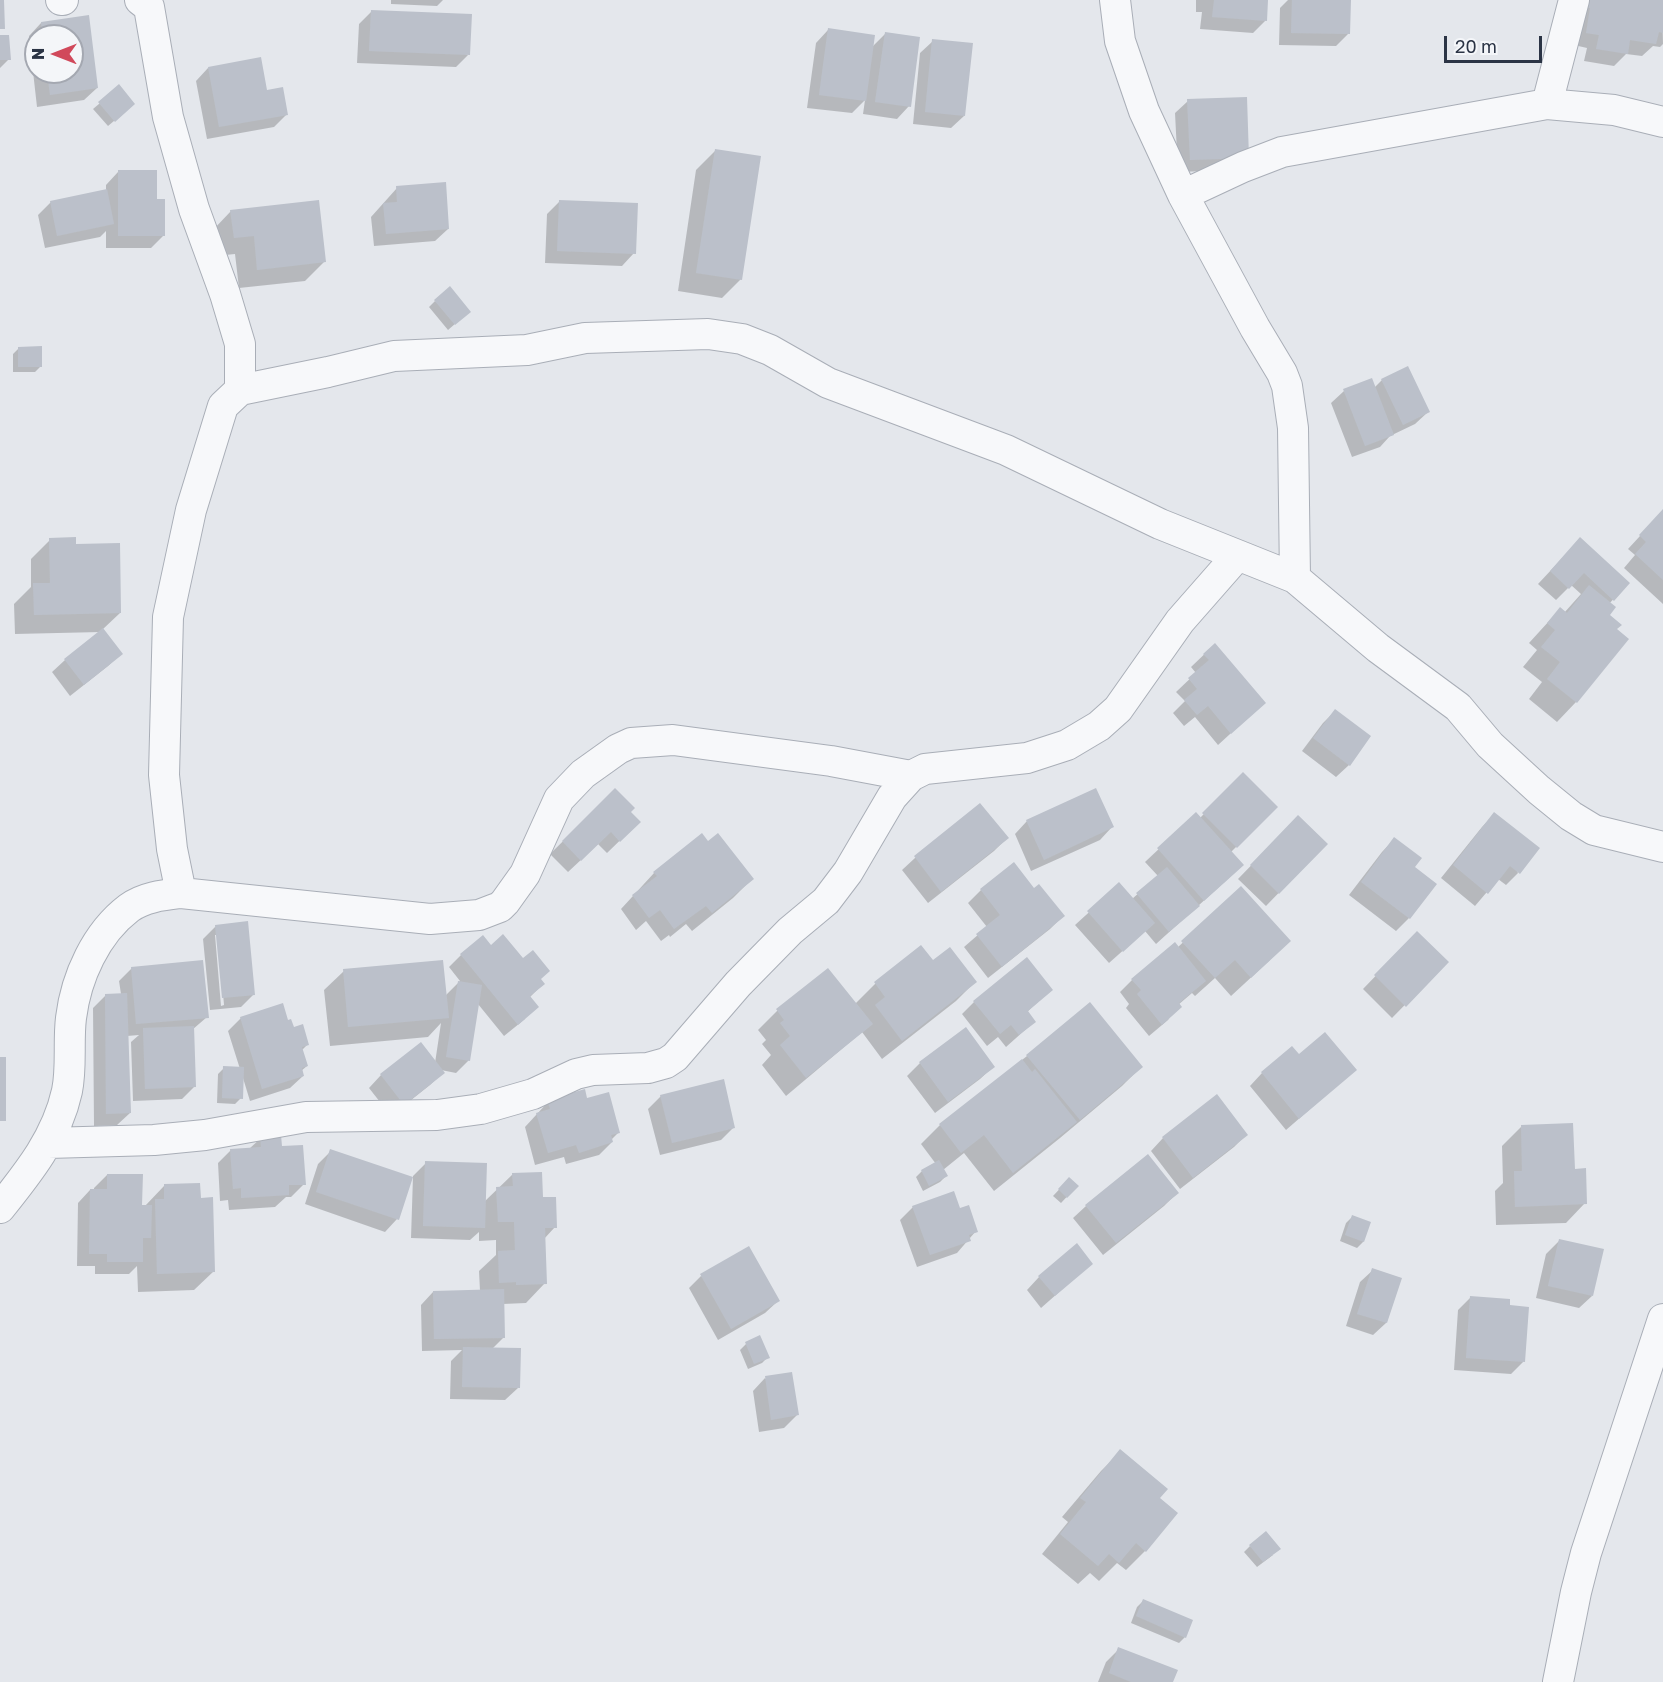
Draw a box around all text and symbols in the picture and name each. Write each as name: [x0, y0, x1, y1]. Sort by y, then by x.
north arrow: [24, 24, 84, 84]
scale bar: [1447, 24, 1544, 62]
text: 20 m: [1455, 35, 1497, 57]
text: N: [28, 48, 48, 60]

